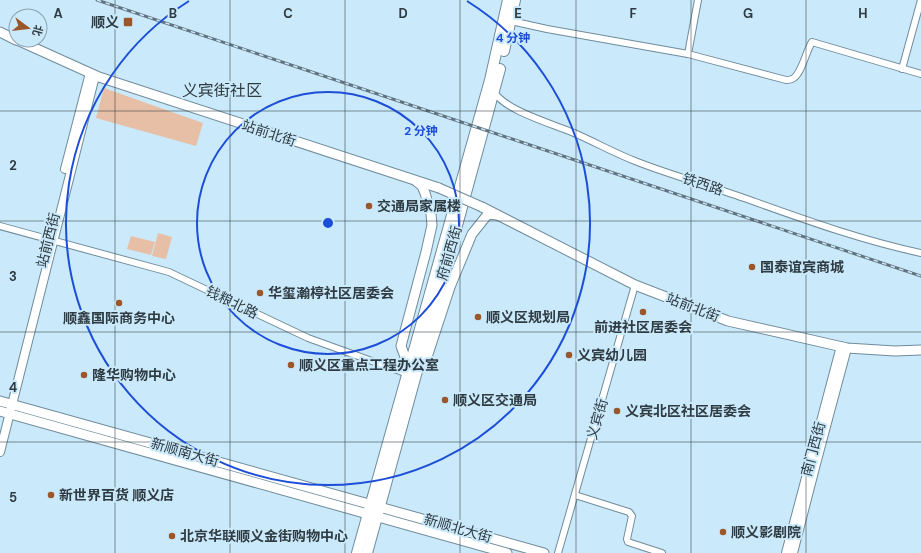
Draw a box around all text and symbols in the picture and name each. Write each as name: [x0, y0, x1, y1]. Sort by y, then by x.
text: A: [53, 5, 63, 22]
text: B: [169, 5, 177, 22]
text: C: [283, 5, 293, 22]
text: D: [398, 5, 408, 22]
text: E: [514, 5, 522, 22]
text: F: [629, 5, 637, 22]
text: G: [743, 5, 753, 22]
text: H: [858, 5, 868, 22]
north arrow: [8, 8, 48, 48]
place label: 顺义: [91, 13, 119, 31]
marker: 顺义: [122, 16, 134, 28]
text: 北: [29, 23, 46, 38]
text: 4 分钟: [496, 30, 530, 46]
district label: 义宾街社区: [182, 80, 262, 101]
street label: 站前北街: [240, 116, 298, 150]
text: 2 分钟: [404, 123, 438, 139]
text: 2: [9, 157, 17, 174]
street label: 铁西路: [680, 169, 726, 199]
place label: 交通局家属楼: [377, 197, 461, 215]
marker: 交通局家属楼: [364, 201, 374, 211]
street label: 站前西街: [32, 211, 64, 269]
centre of rings: [321, 216, 335, 230]
street label: 府前西街: [433, 224, 465, 282]
place label: 国泰谊宾商城: [760, 258, 844, 276]
marker: 国泰谊宾商城: [747, 262, 757, 272]
text: 3: [9, 268, 17, 285]
street label: 钱粮北路: [203, 282, 261, 322]
place label: 华玺瀚楟社区居委会: [268, 284, 394, 302]
marker: 华玺瀚楟社区居委会: [255, 288, 265, 298]
street label: 站前北街: [664, 289, 722, 325]
marker: 顺鑫国际商务中心: [114, 298, 124, 308]
marker: 前进社区居委会: [638, 307, 648, 317]
place label: 顺义区规划局: [486, 308, 570, 326]
place label: 顺鑫国际商务中心: [63, 309, 175, 327]
marker: 顺义区规划局: [473, 312, 483, 322]
place label: 前进社区居委会: [594, 318, 692, 336]
place label: 义宾幼儿园: [577, 346, 647, 364]
marker: 义宾幼儿园: [564, 350, 574, 360]
place label: 顺义区重点工程办公室: [299, 356, 439, 374]
marker: 顺义区重点工程办公室: [286, 360, 296, 370]
place label: 隆华购物中心: [92, 366, 176, 384]
marker: 隆华购物中心: [79, 370, 89, 380]
text: 4: [9, 379, 17, 396]
place label: 顺义区交通局: [453, 391, 537, 409]
marker: 顺义区交通局: [440, 395, 450, 405]
street label: 义宾街: [583, 396, 611, 442]
place label: 义宾北区社区居委会: [625, 402, 751, 420]
marker: 义宾北区社区居委会: [612, 406, 622, 416]
street label: 南门西街: [797, 420, 829, 478]
street label: 新顺南大街: [149, 434, 221, 470]
place label: 新世界百货 顺义店: [59, 486, 174, 504]
text: 5: [9, 489, 17, 506]
marker: 新世界百货 顺义店: [46, 490, 56, 500]
street label: 新顺北大街: [422, 510, 494, 546]
place label: 顺义影剧院: [731, 523, 801, 541]
place label: 北京华联顺义金街购物中心: [180, 527, 348, 545]
marker: 顺义影剧院: [718, 527, 728, 537]
marker: 北京华联顺义金街购物中心: [167, 531, 177, 541]

